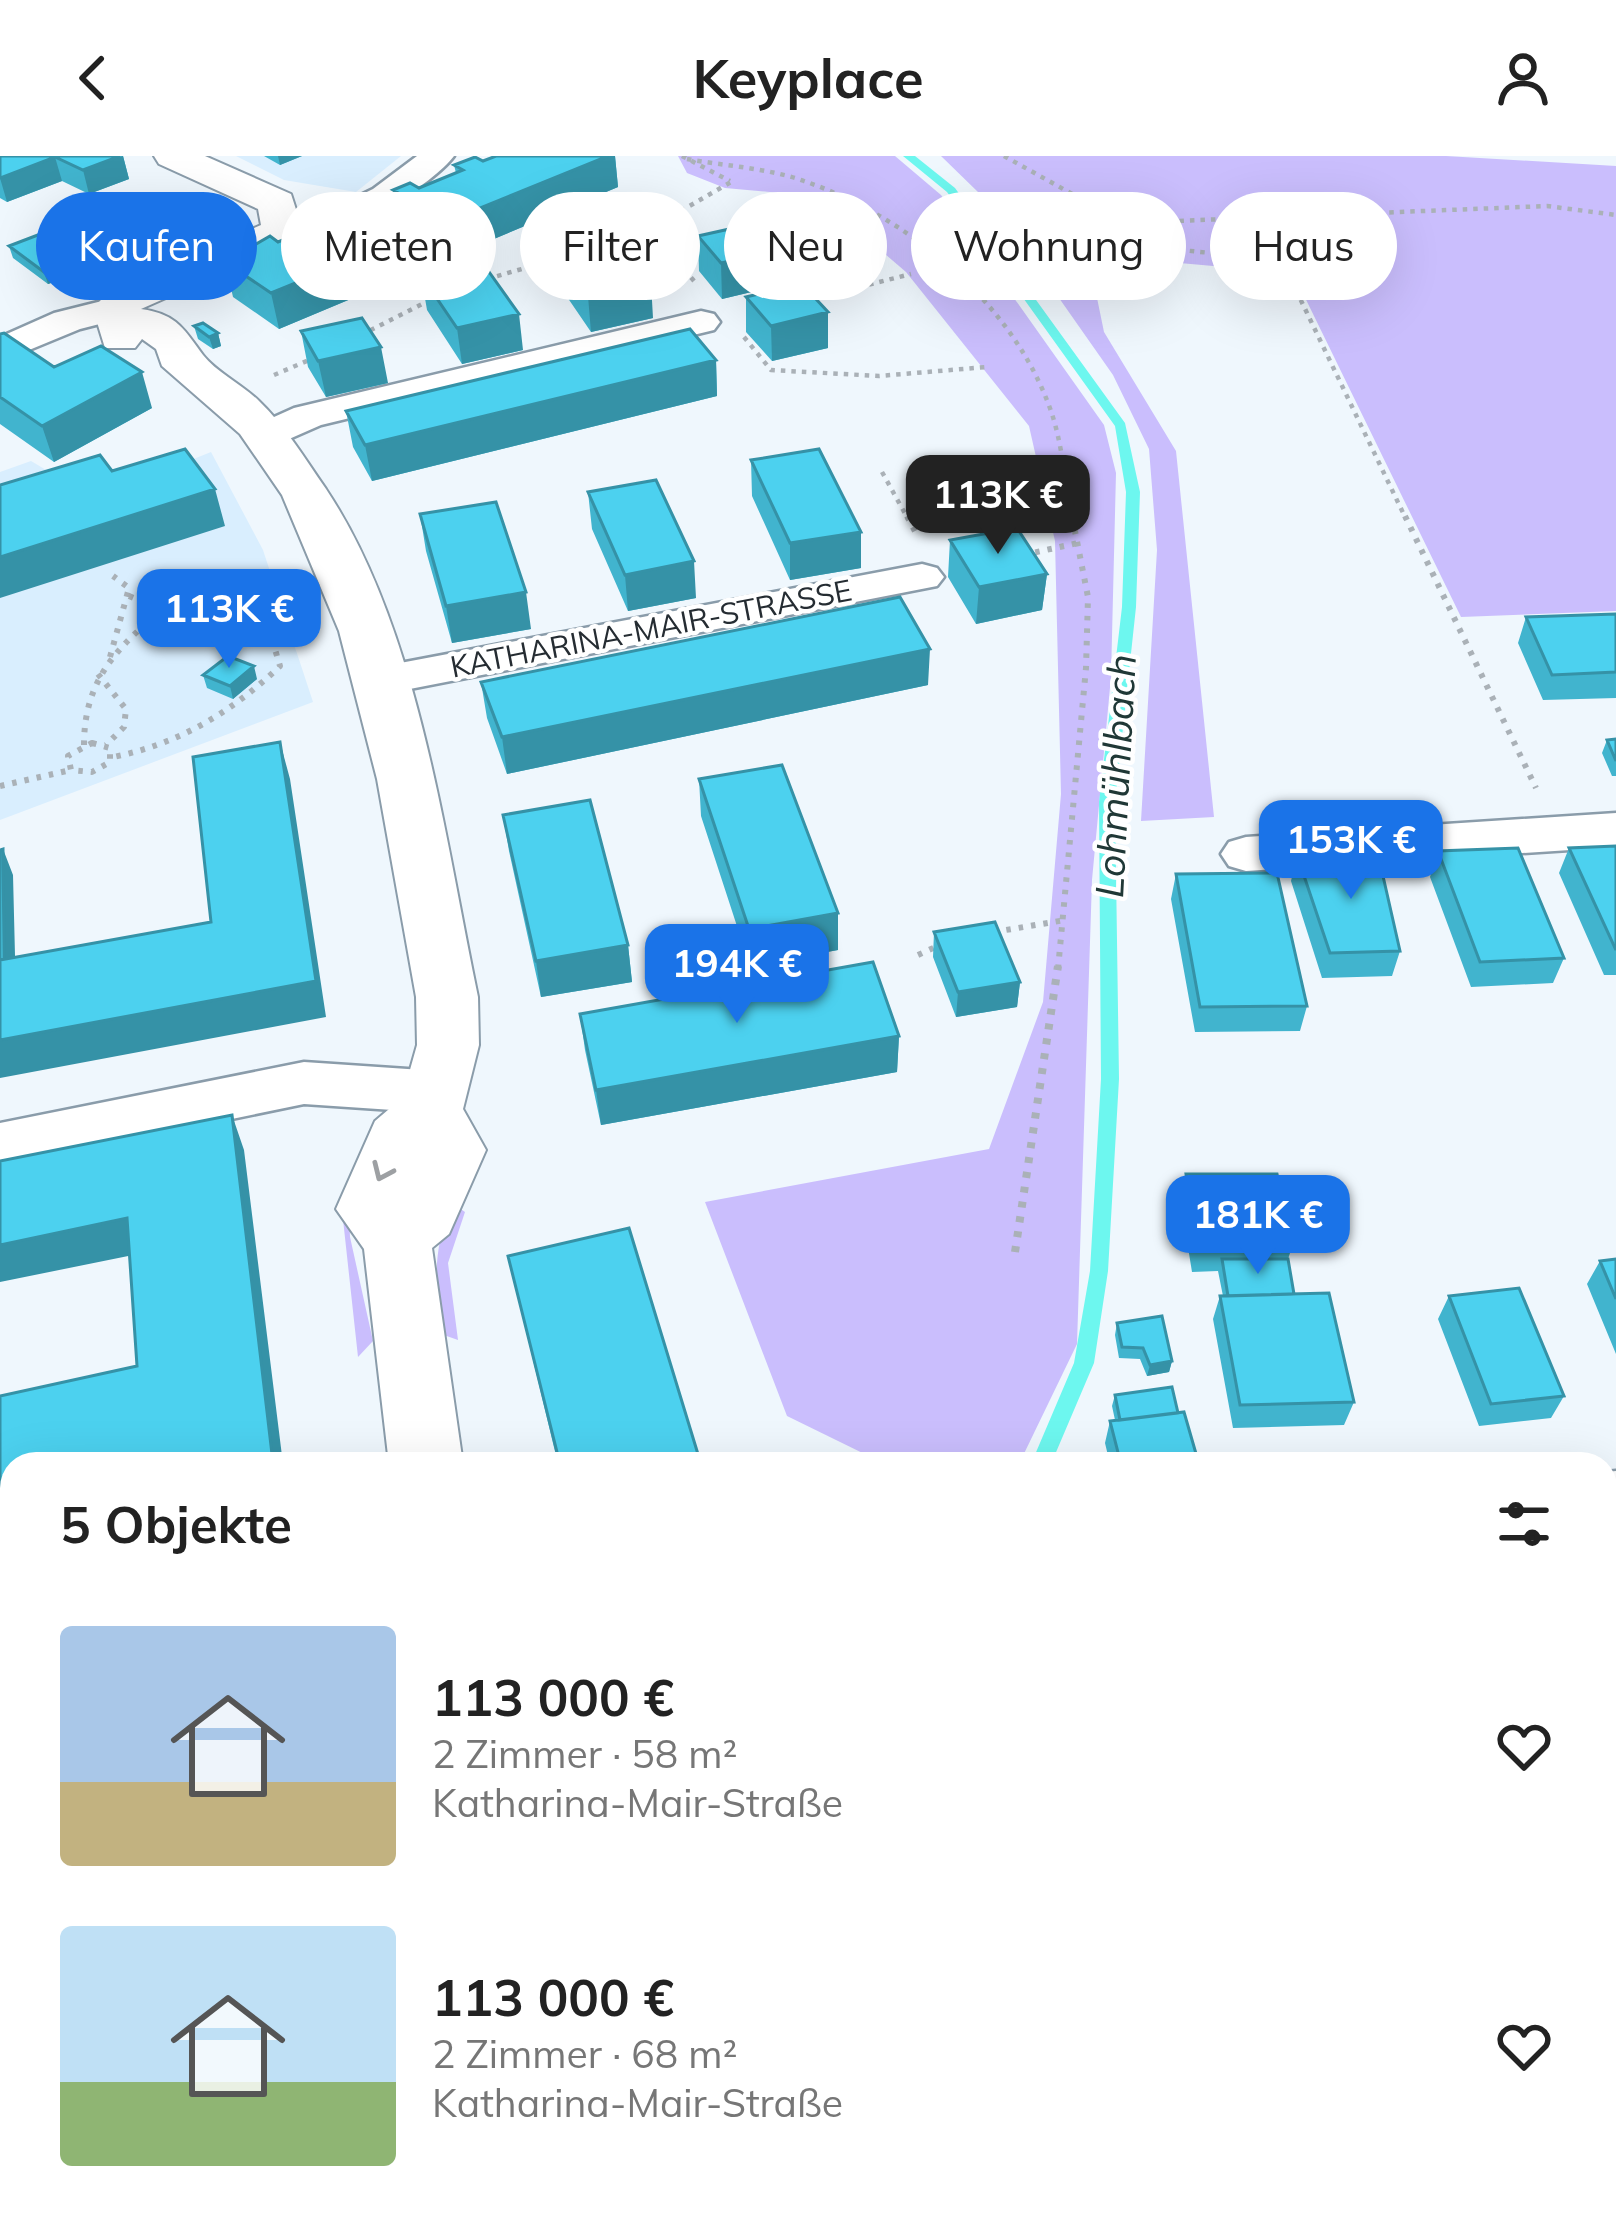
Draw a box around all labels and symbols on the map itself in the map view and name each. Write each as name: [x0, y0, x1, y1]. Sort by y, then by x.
pin: 113K €: [900, 455, 1096, 557]
pin: 113K €: [131, 569, 327, 671]
street label: KATHARINA-MAIR-STRASSE: [447, 570, 855, 686]
water label: Lohmühlbach: [1084, 653, 1146, 899]
pin: 153K €: [1253, 800, 1449, 902]
pin: 194K €: [639, 924, 835, 1026]
one-way arrow: [373, 1160, 397, 1181]
pin: 181K €: [1160, 1175, 1356, 1277]

